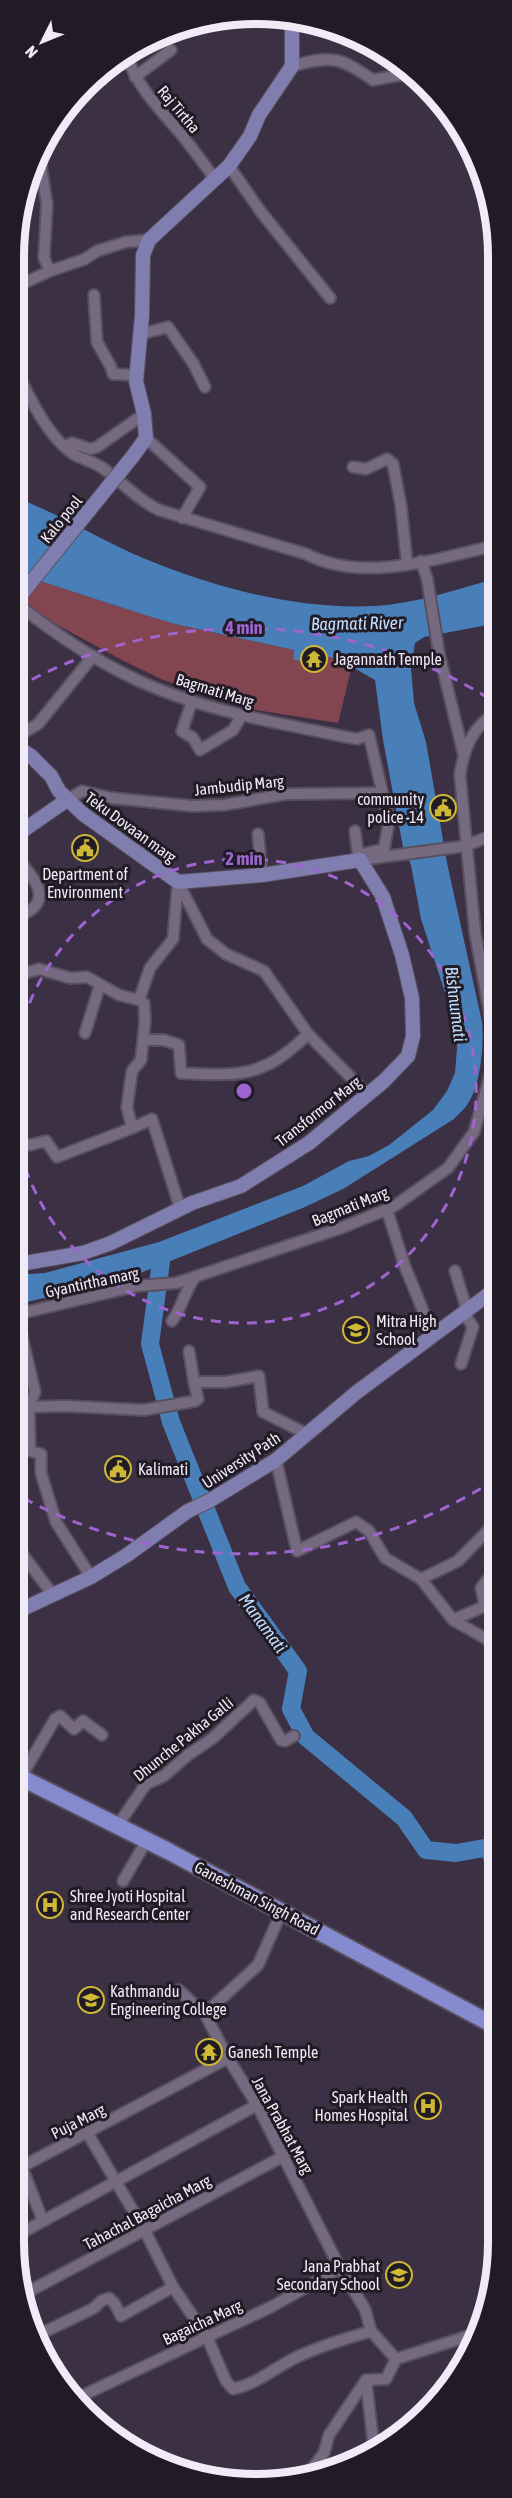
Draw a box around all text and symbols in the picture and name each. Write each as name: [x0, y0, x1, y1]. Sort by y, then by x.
north arrow: [12, 12, 72, 72]
text: N: [21, 43, 41, 62]
street label: Raj Tirtha: [153, 82, 204, 137]
street label: Kalo pool: [37, 491, 87, 547]
water label: Bagmati River: [311, 612, 404, 634]
text: 4 min: [225, 617, 263, 638]
temple icon: Jagannath Temple: [299, 644, 329, 674]
place label: Jagannath Temple: [334, 650, 442, 669]
street label: Bagmati Marg: [174, 670, 256, 711]
street label: Jambudip Marg: [193, 771, 285, 800]
street label: Teku Dovaan marg: [81, 788, 180, 867]
place label: community police -14: [357, 790, 424, 827]
public building icon: community police -14: [428, 793, 458, 823]
public building icon: Department of Environment: [70, 833, 100, 863]
text: 2 min: [226, 848, 263, 869]
place label: Department of Environment: [42, 865, 128, 901]
water label: Bishnumati: [441, 965, 471, 1043]
street label: Transformor Marg: [272, 1072, 365, 1151]
centre of rings: [234, 1081, 254, 1101]
street label: Bagmati Marg: [309, 1183, 391, 1230]
street label: Gyantirtha marg: [44, 1263, 141, 1302]
place label: Mitra High School: [376, 1312, 437, 1348]
school or university icon: Mitra High School: [341, 1315, 371, 1345]
street label: University Path: [199, 1428, 284, 1493]
public building icon: Kalimati: [103, 1454, 133, 1484]
place label: Kalimati: [138, 1460, 188, 1478]
water label: Manamati: [234, 1589, 292, 1657]
street label: Dhunche Pakha Galli: [130, 1693, 236, 1785]
street label: Ganeshman Singh Road: [191, 1857, 323, 1939]
place label: Shree Jyoti Hospital and Research Center: [70, 1887, 190, 1923]
hospital icon: Shree Jyoti Hospital and Research Center: [35, 1890, 65, 1920]
place label: Kathmandu Engineering College: [110, 1982, 227, 2019]
school or university icon: Kathmandu Engineering College: [76, 1985, 106, 2015]
temple icon: Ganesh Temple: [194, 2037, 224, 2067]
place label: Ganesh Temple: [228, 2043, 318, 2062]
street label: Jana Prabhat Marg: [248, 2073, 317, 2177]
place label: Spark Health Homes Hospital: [315, 2088, 409, 2125]
hospital icon: Spark Health Homes Hospital: [413, 2091, 443, 2121]
street label: Puja Marg: [48, 2100, 109, 2143]
street label: Tahachal Bagaicha Marg: [80, 2171, 214, 2254]
place label: Jana Prabhat Secondary School: [277, 2257, 381, 2294]
school or university icon: Jana Prabhat Secondary School: [384, 2260, 414, 2290]
street label: Bagaicha Marg: [160, 2296, 245, 2349]

